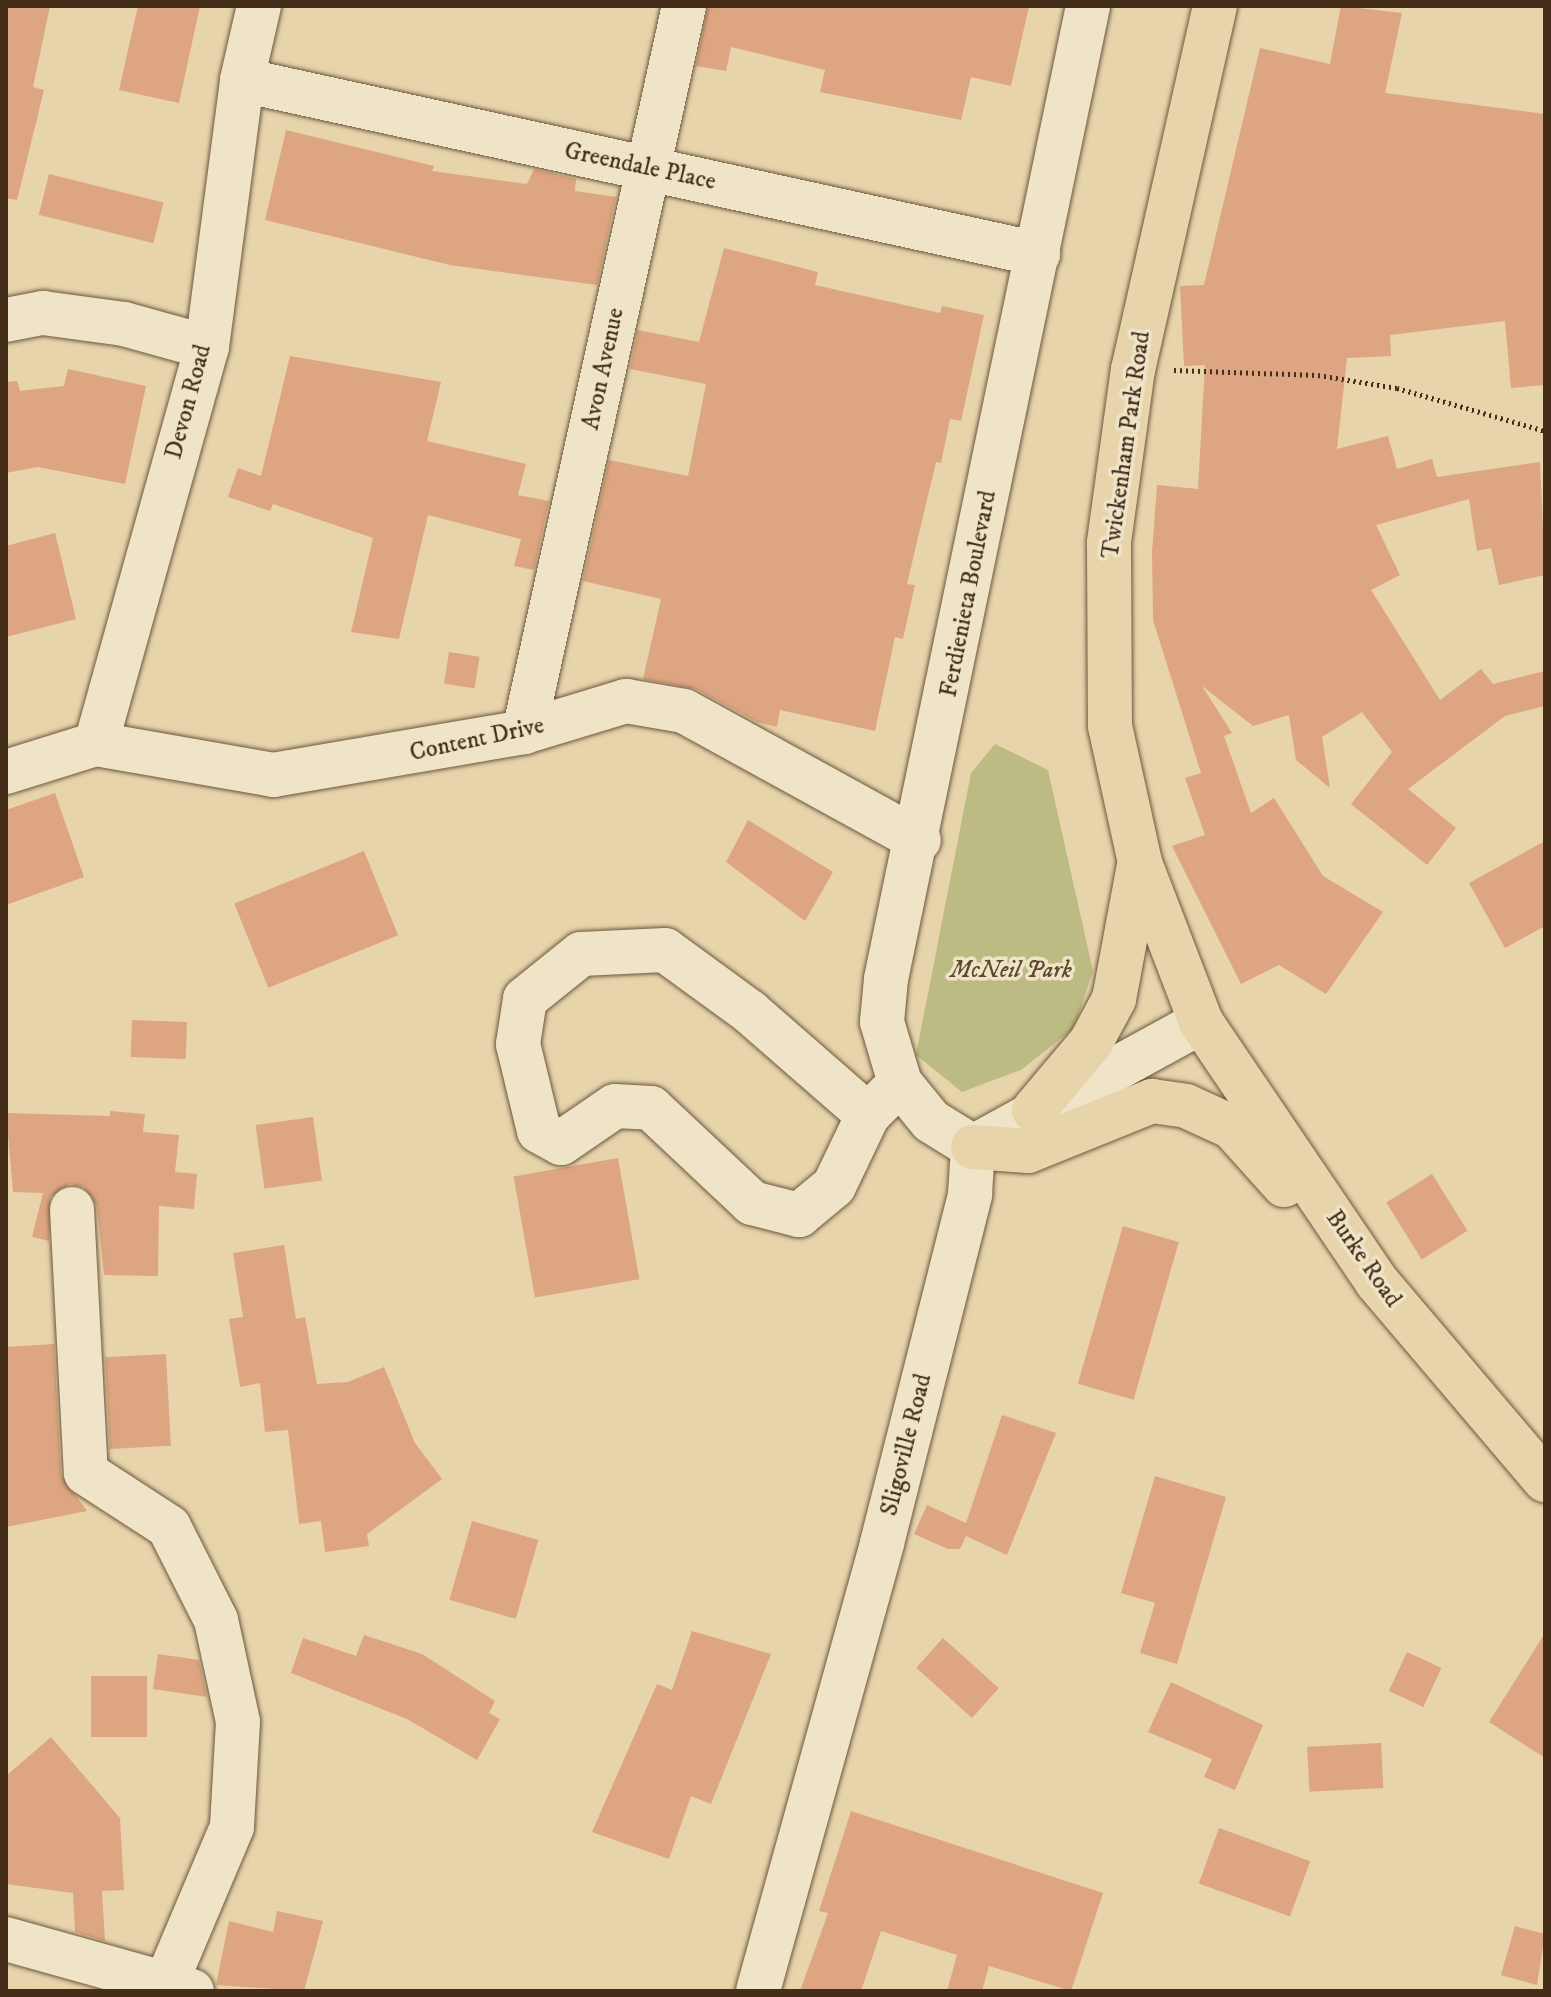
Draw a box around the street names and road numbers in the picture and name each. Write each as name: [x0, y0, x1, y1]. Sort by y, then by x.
street label: Greendale Place: [562, 137, 718, 197]
street label: Avon Avenue: [577, 305, 631, 433]
street label: Twickenham Park Road: [1097, 329, 1157, 561]
street label: Devon Road: [160, 342, 218, 462]
street label: Ferdienieta Boulevard: [935, 488, 1003, 700]
street label: Content Drive: [407, 712, 547, 768]
street label: Burke Road: [1319, 1205, 1407, 1313]
street label: Sligoville Road: [875, 1371, 939, 1519]

